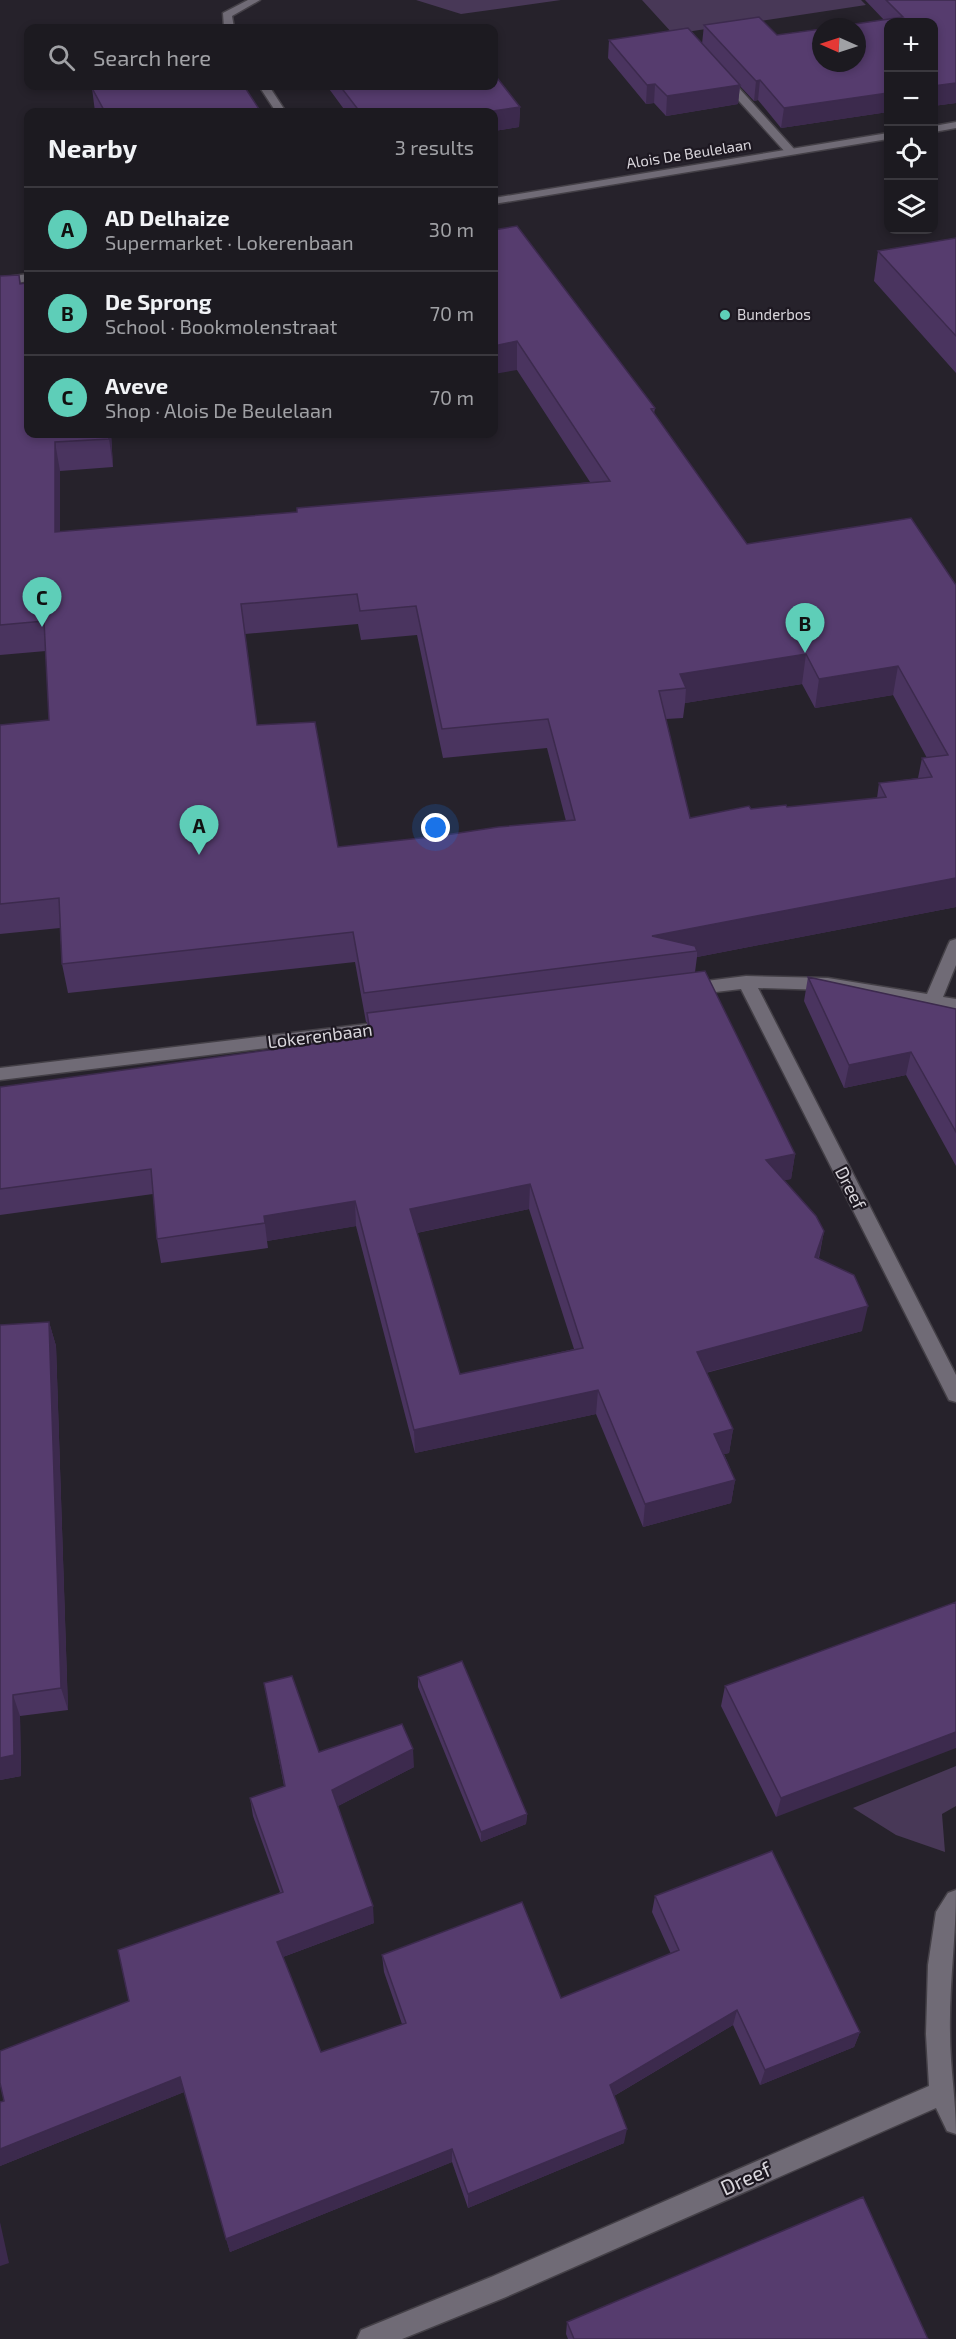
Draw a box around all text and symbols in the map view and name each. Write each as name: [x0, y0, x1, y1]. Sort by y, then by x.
north arrow: [812, 18, 866, 72]
map controls: [884, 18, 938, 234]
button: +: [884, 18, 938, 72]
search box: [24, 24, 498, 90]
icon: search: [45, 41, 78, 74]
text: Search here: [93, 44, 211, 70]
button: −: [884, 72, 938, 126]
button: locate: [884, 126, 938, 180]
text: Nearby: [48, 132, 137, 163]
street label: Alois De Beulelaan: [625, 134, 753, 172]
text: 3 results: [395, 135, 474, 159]
button: layers: [884, 180, 938, 234]
text: AD Delhaize: [105, 204, 230, 230]
text: A: [61, 217, 74, 241]
text: 30 m: [429, 217, 474, 241]
text: Supermarket · Lokerenbaan: [105, 230, 354, 254]
text: De Sprong: [105, 288, 211, 314]
text: B: [61, 301, 74, 325]
text: 70 m: [430, 301, 474, 325]
place label: Bunderbos: [737, 305, 811, 323]
marker: Bunderbos: [718, 308, 732, 322]
text: School · Bookmolenstraat: [105, 314, 337, 338]
text: Aveve: [105, 372, 168, 398]
text: C: [62, 385, 73, 409]
text: 70 m: [430, 385, 474, 409]
text: Shop · Alois De Beulelaan: [105, 398, 333, 422]
pin: C: [22, 578, 62, 627]
pin: B: [786, 604, 824, 653]
pin: A: [180, 806, 218, 855]
your location: [421, 813, 450, 842]
street label: Lokerenbaan: [266, 1018, 374, 1052]
street label: Dreef: [831, 1162, 871, 1214]
street label: Dreef: [716, 2155, 775, 2200]

